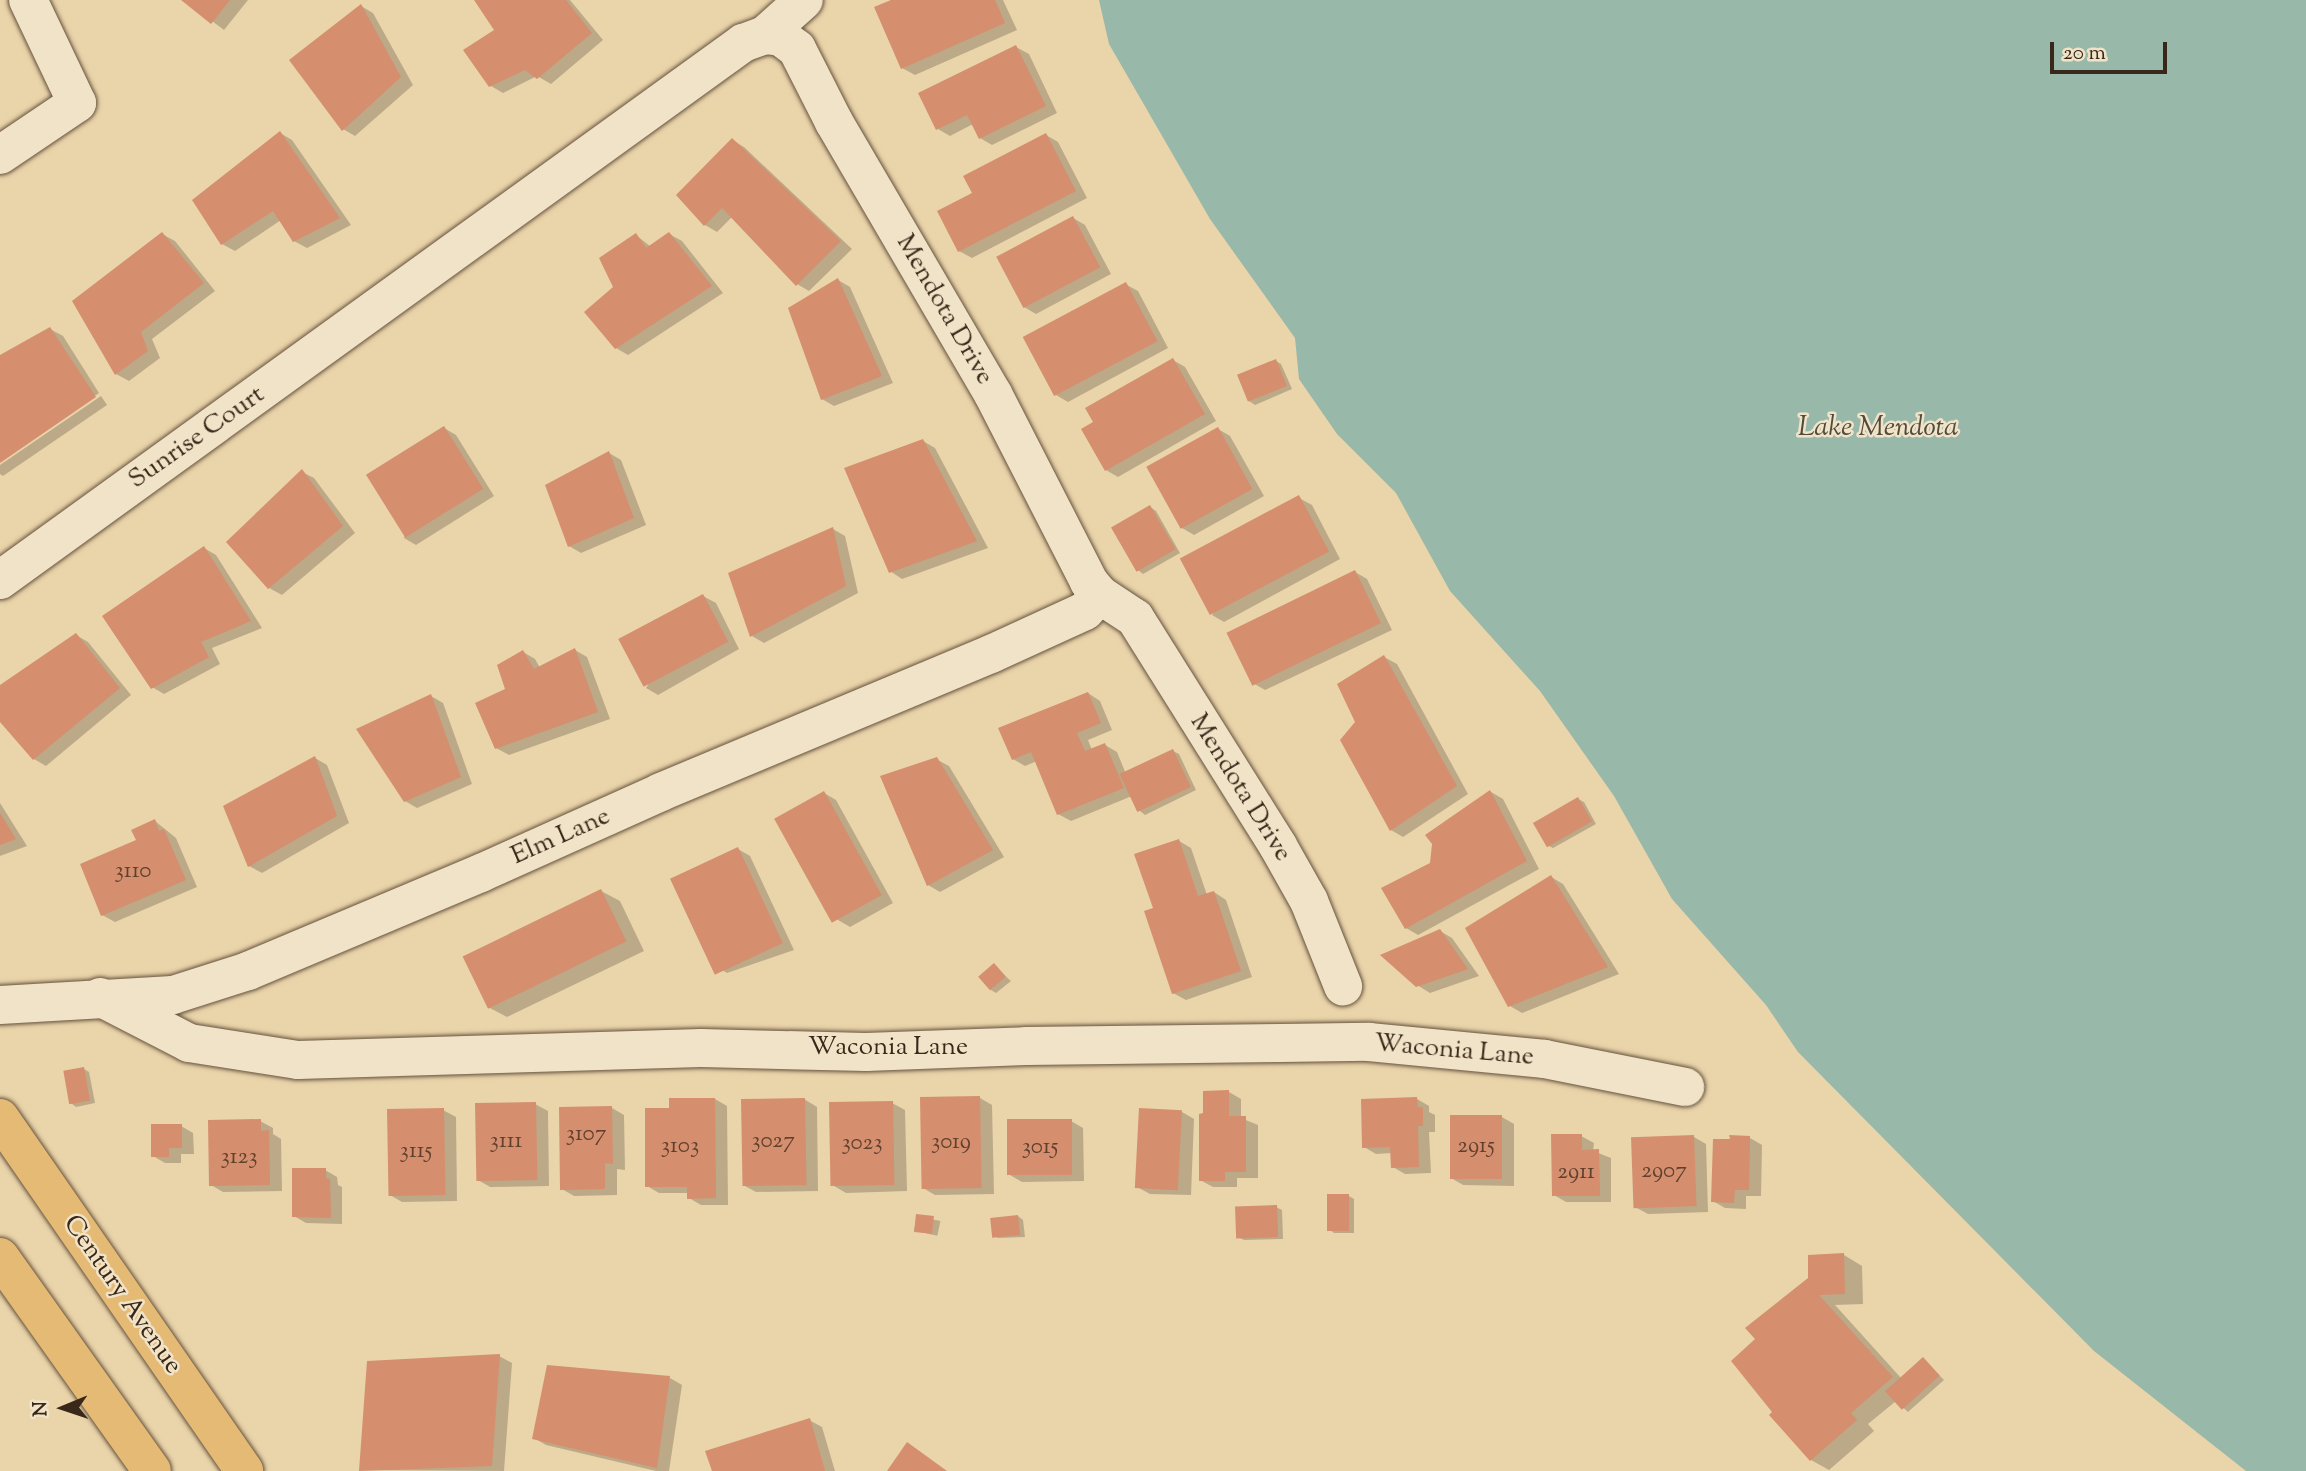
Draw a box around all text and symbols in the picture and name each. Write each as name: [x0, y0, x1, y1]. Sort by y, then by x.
scale bar: [2054, 28, 2171, 72]
text: 20 m: [2063, 39, 2106, 69]
street label: Mendota Drive: [888, 229, 1000, 391]
street label: Sunrise Court: [123, 380, 271, 496]
water label: Lake Mendota: [1798, 411, 1958, 445]
street label: Mendota Drive: [1182, 708, 1298, 868]
street label: Elm Lane: [507, 801, 615, 873]
house number: 3110: [115, 858, 151, 886]
street label: Waconia Lane: [1373, 1028, 1535, 1074]
street label: Waconia Lane: [808, 1032, 968, 1064]
house number: 3107: [566, 1121, 606, 1149]
house number: 3111: [490, 1128, 522, 1156]
house number: 3027: [751, 1128, 795, 1156]
house number: 3019: [931, 1129, 971, 1157]
house number: 3023: [841, 1130, 883, 1158]
house number: 3103: [661, 1133, 699, 1161]
house number: 2915: [1457, 1133, 1495, 1161]
house number: 3015: [1022, 1134, 1058, 1162]
house number: 3115: [400, 1138, 432, 1166]
house number: 3123: [220, 1144, 258, 1172]
house number: 2907: [1641, 1158, 1687, 1186]
house number: 2911: [1557, 1159, 1595, 1187]
street label: Century Avenue: [56, 1210, 188, 1380]
north arrow: [28, 1373, 98, 1443]
text: N: [28, 1401, 55, 1417]

